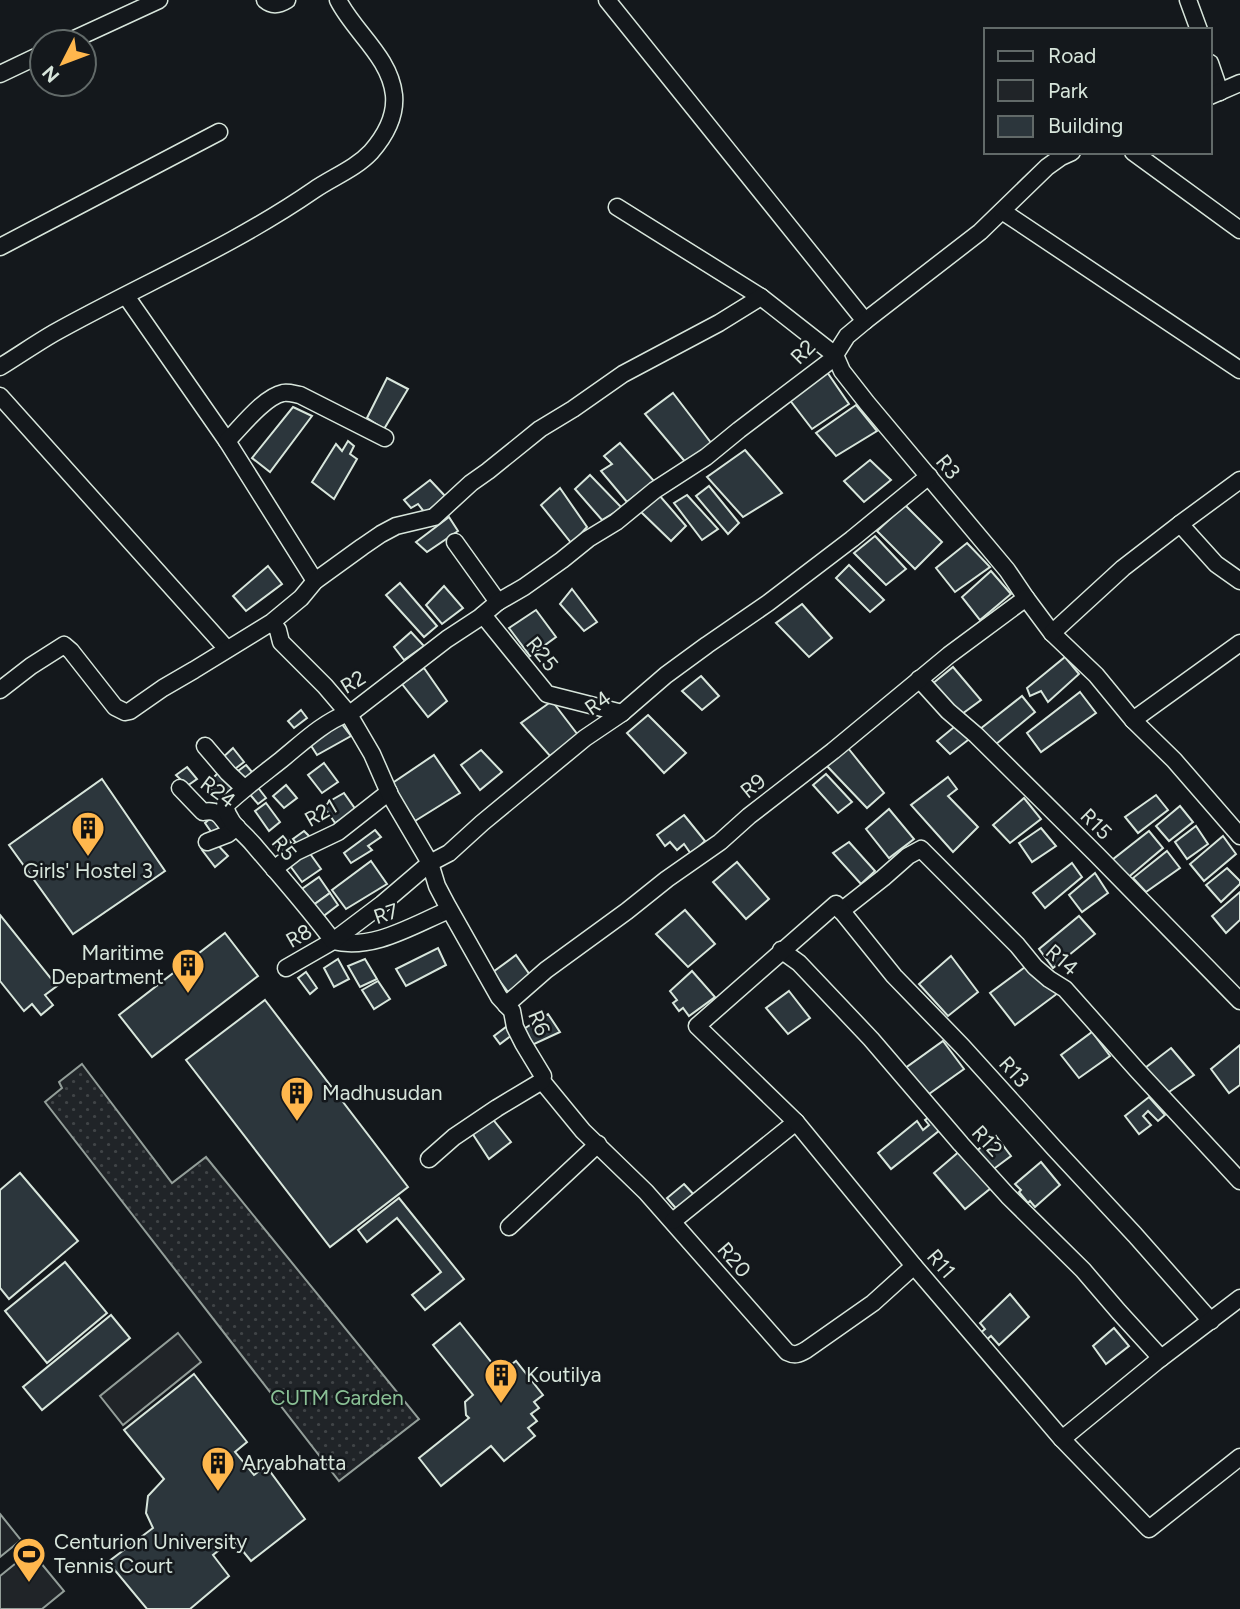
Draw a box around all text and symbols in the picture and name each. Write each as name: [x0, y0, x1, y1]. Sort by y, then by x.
north arrow: [28, 28, 98, 98]
legend: [984, 28, 1212, 154]
text: Road: [1048, 43, 1096, 68]
text: N: [37, 61, 64, 87]
text: Park: [1048, 78, 1089, 103]
text: Building: [1048, 113, 1123, 138]
street label: R2: [785, 334, 820, 369]
street label: R3: [931, 449, 966, 484]
street label: R25: [521, 631, 564, 676]
street label: R2: [336, 664, 370, 699]
street label: R4: [580, 685, 616, 720]
street label: R9: [735, 768, 770, 803]
street label: R24: [196, 770, 241, 813]
street label: R21: [300, 793, 342, 832]
street label: R15: [1076, 803, 1117, 844]
building icon: Girls' Hostel 3: [69, 809, 107, 858]
street label: R5: [267, 830, 302, 865]
place label: Girls' Hostel 3: [23, 858, 153, 883]
street label: R7: [370, 898, 401, 929]
street label: R8: [281, 918, 316, 953]
street label: R14: [1041, 939, 1084, 980]
place label: Maritime Department: [51, 940, 164, 989]
building icon: Maritime Department: [169, 946, 207, 995]
street label: R6: [523, 1006, 556, 1039]
street label: R13: [994, 1051, 1035, 1092]
building icon: Madhusudan: [278, 1074, 316, 1123]
place label: Madhusudan: [322, 1080, 442, 1105]
street label: R12: [967, 1120, 1008, 1162]
street label: R20: [712, 1237, 756, 1282]
street label: R11: [922, 1244, 961, 1283]
building icon: Koutilya: [482, 1356, 520, 1405]
place label: Koutilya: [526, 1362, 601, 1387]
park label: CUTM Garden: [270, 1385, 404, 1410]
building icon: Aryabhatta: [199, 1444, 237, 1493]
place label: Aryabhatta: [242, 1450, 346, 1475]
place label: Centurion University Tennis Court: [54, 1529, 247, 1578]
sports icon: Centurion University Tennis Court: [10, 1535, 48, 1584]

